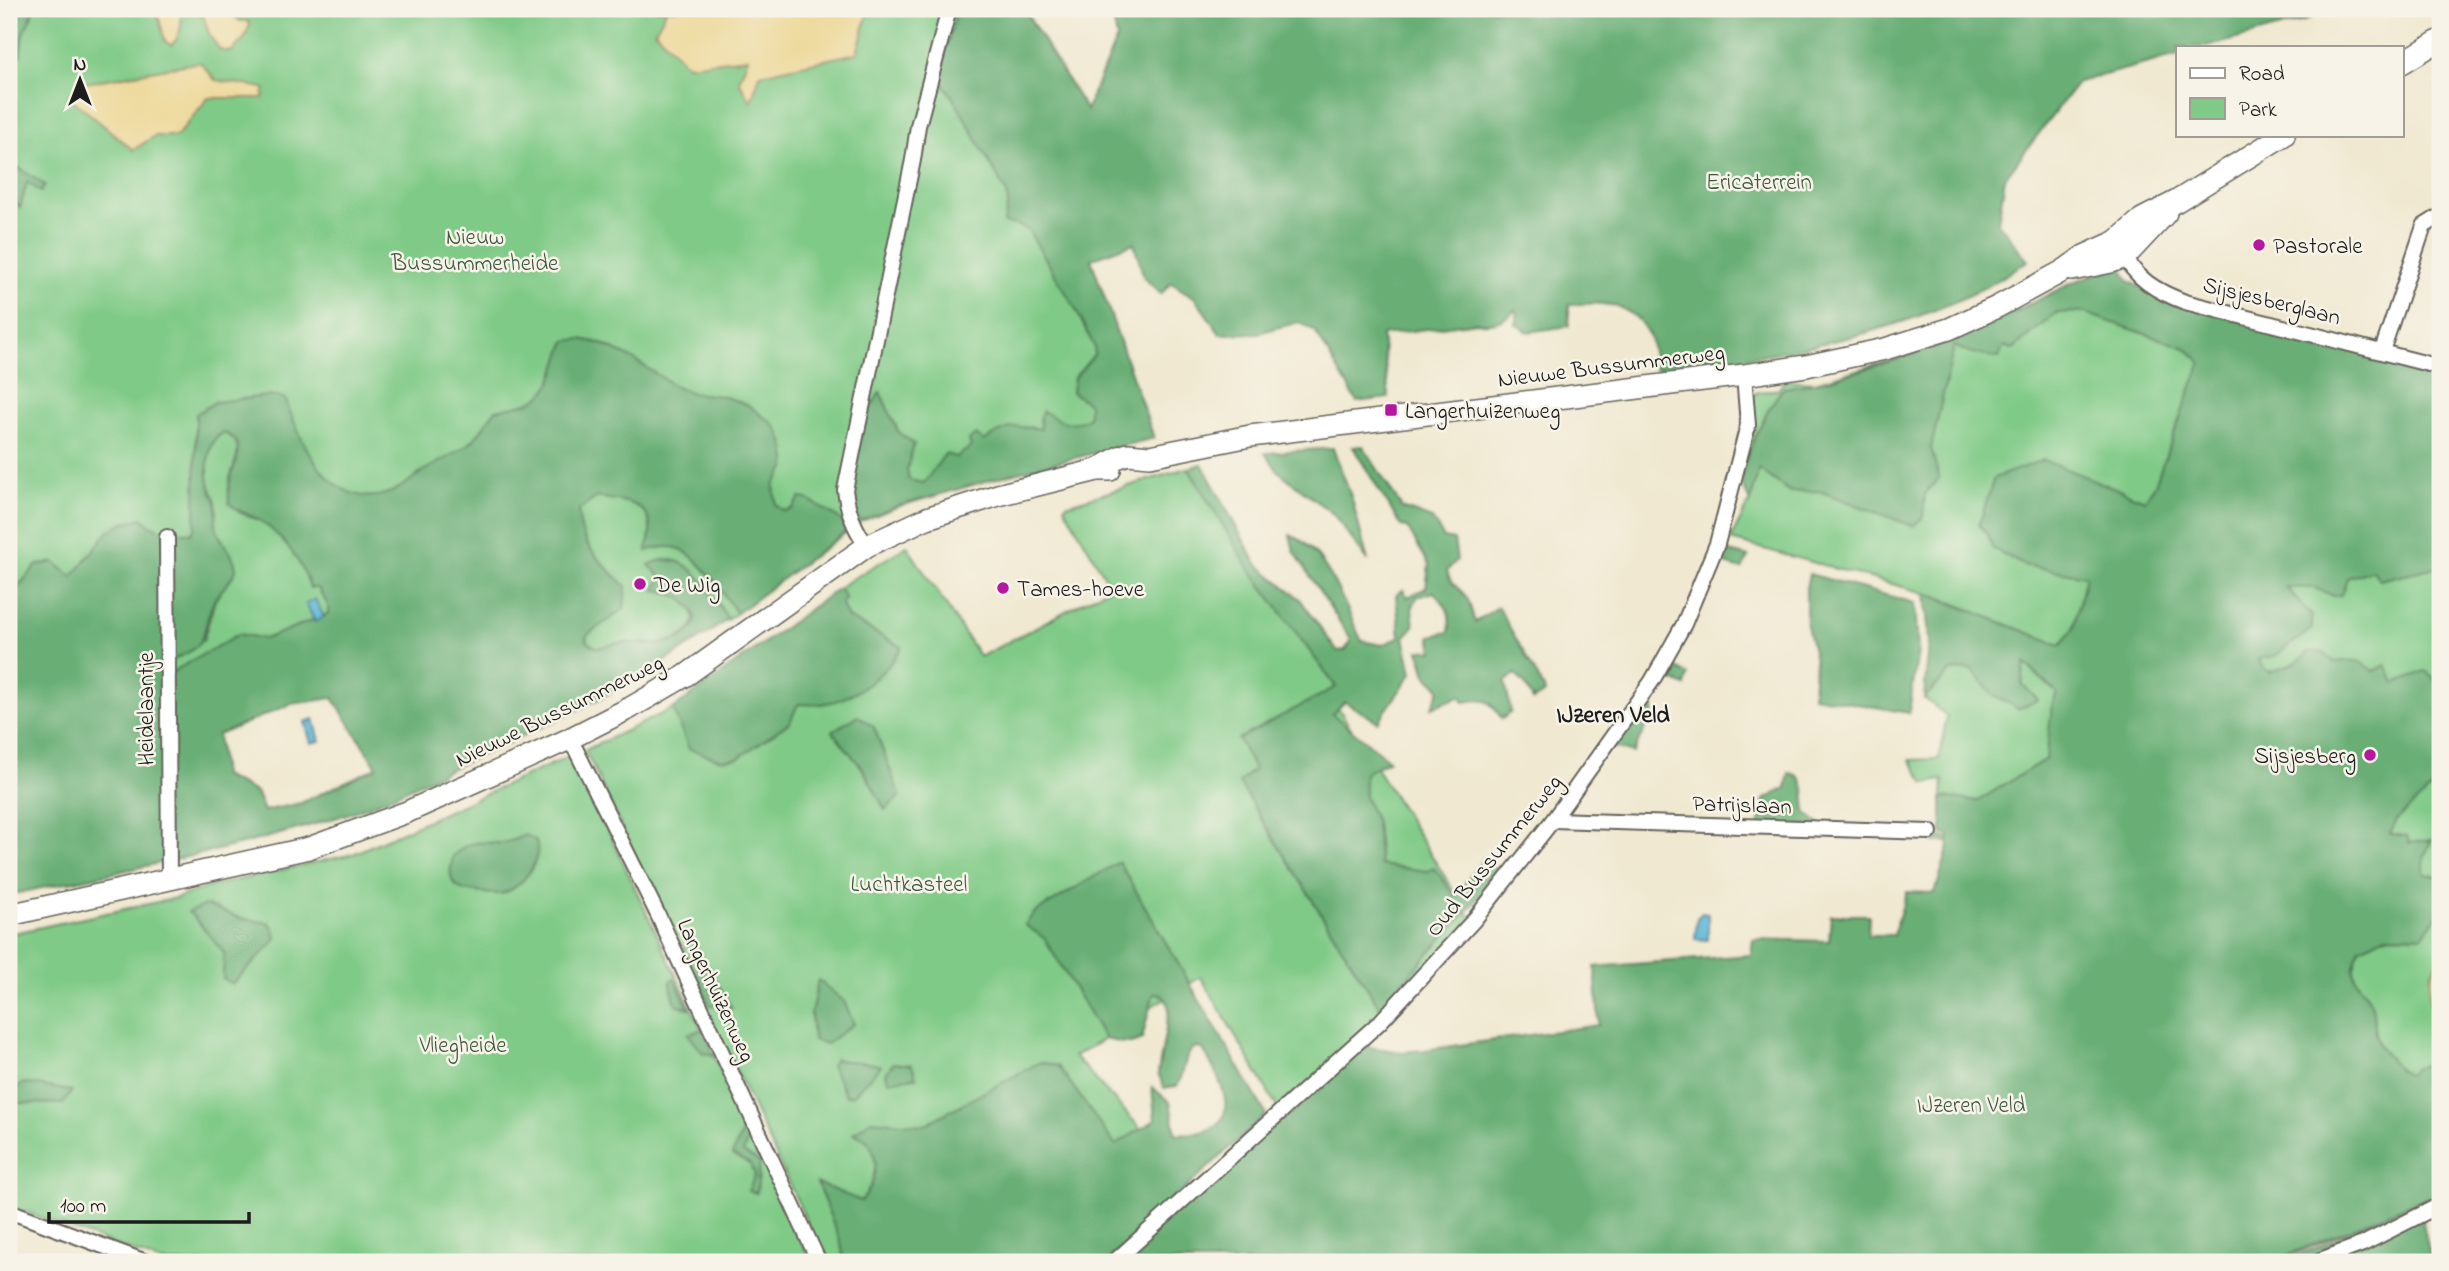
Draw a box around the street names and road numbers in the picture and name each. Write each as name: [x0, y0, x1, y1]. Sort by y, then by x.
street label: Sijsjesberglaan: [2199, 269, 2344, 336]
street label: Nieuwe Bussummerweg: [1496, 337, 1727, 399]
street label: Nieuwe Bussummerweg: [450, 647, 670, 778]
street label: Heidelaantje: [131, 651, 164, 766]
street label: Oud Bussummerweg: [1419, 768, 1572, 946]
street label: Patrijslaan: [1692, 788, 1792, 825]
street label: Langerhuizenweg: [666, 914, 762, 1069]

